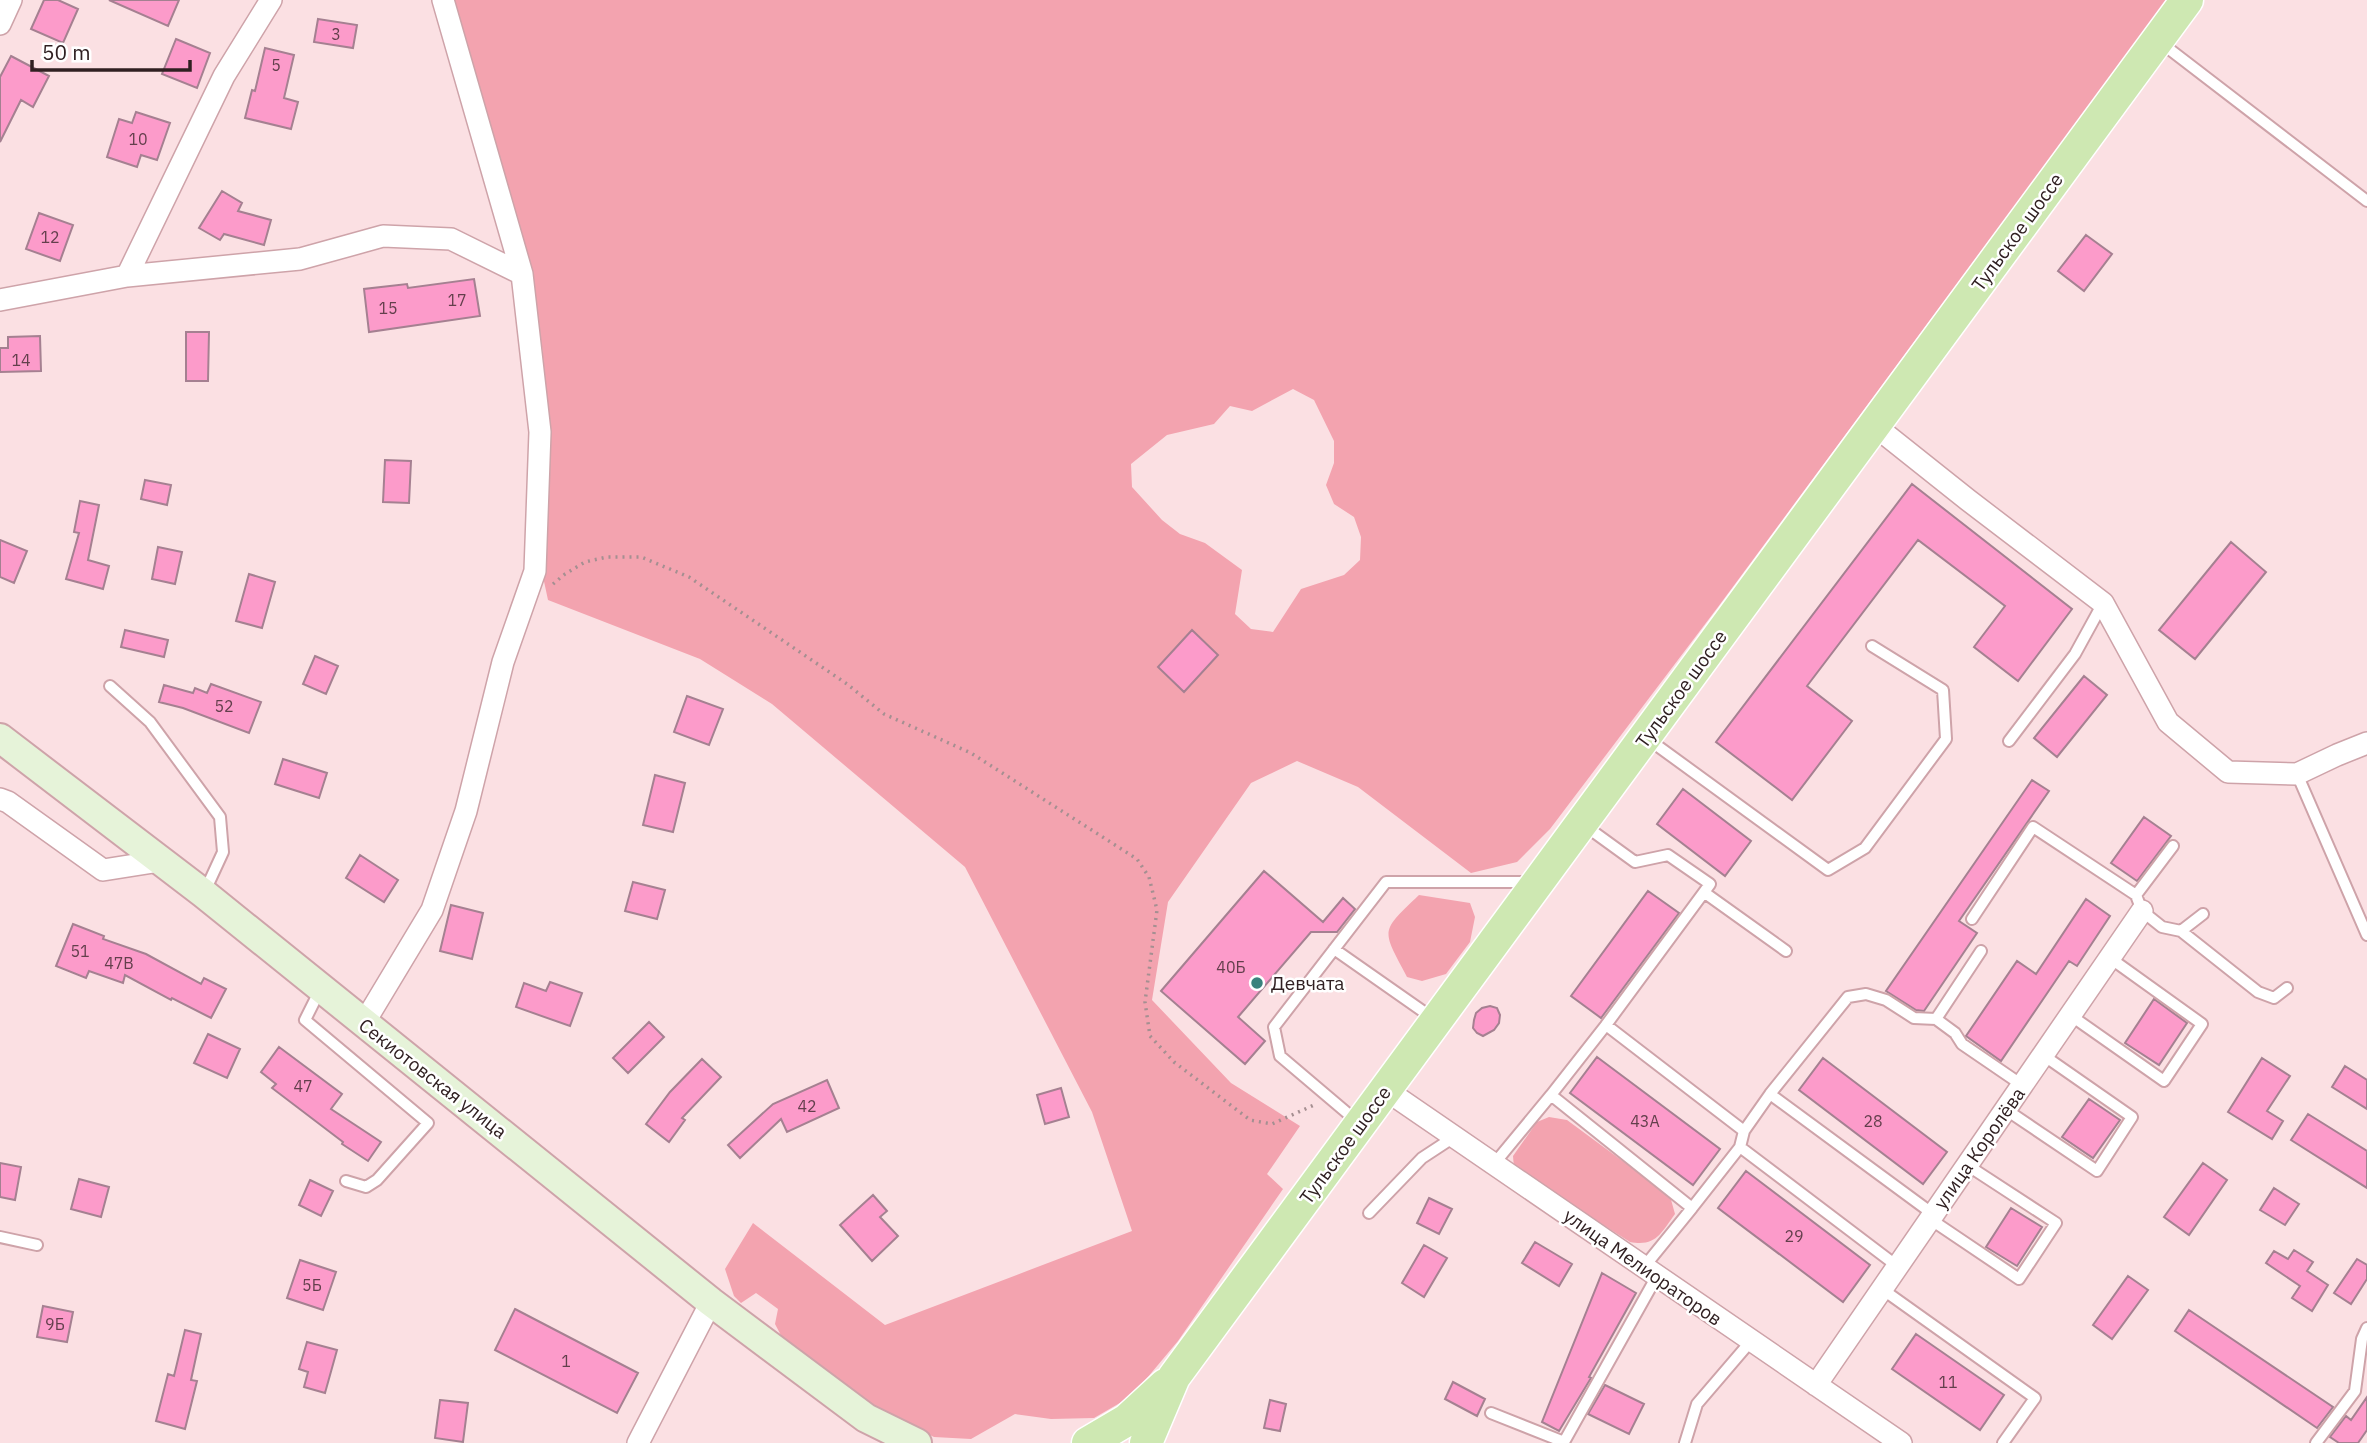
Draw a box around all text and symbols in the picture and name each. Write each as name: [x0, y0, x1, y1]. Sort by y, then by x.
house number: 3: [331, 24, 341, 44]
scale bar: [32, 28, 189, 72]
text: 50 m: [42, 38, 91, 66]
house number: 5: [271, 55, 281, 75]
house number: 10: [128, 129, 148, 149]
street label: Тульское шоссе: [1966, 168, 2068, 296]
house number: 12: [40, 227, 60, 247]
house number: 17: [447, 290, 467, 310]
house number: 15: [378, 298, 398, 318]
house number: 14: [11, 350, 31, 370]
street label: Тульское шоссе: [1630, 625, 1732, 753]
house number: 52: [214, 696, 234, 716]
house number: 51: [70, 941, 90, 961]
house number: 47В: [104, 953, 134, 973]
house number: 40Б: [1216, 957, 1246, 977]
place label: Девчата: [1271, 971, 1345, 995]
marker: Девчата: [1249, 975, 1265, 991]
street label: Секиотовская улица: [354, 1013, 512, 1143]
house number: 47: [293, 1076, 313, 1096]
street label: Тульское шоссе: [1294, 1081, 1396, 1209]
street label: улица Королёва: [1928, 1082, 2030, 1214]
house number: 42: [797, 1096, 817, 1116]
house number: 43А: [1630, 1111, 1660, 1131]
house number: 28: [1863, 1111, 1883, 1131]
street label: улица Мелиораторов: [1559, 1203, 1727, 1331]
house number: 29: [1784, 1226, 1804, 1246]
house number: 5Б: [302, 1275, 322, 1295]
house number: 9Б: [45, 1314, 65, 1334]
house number: 1: [561, 1351, 571, 1371]
house number: 11: [1938, 1372, 1958, 1392]

